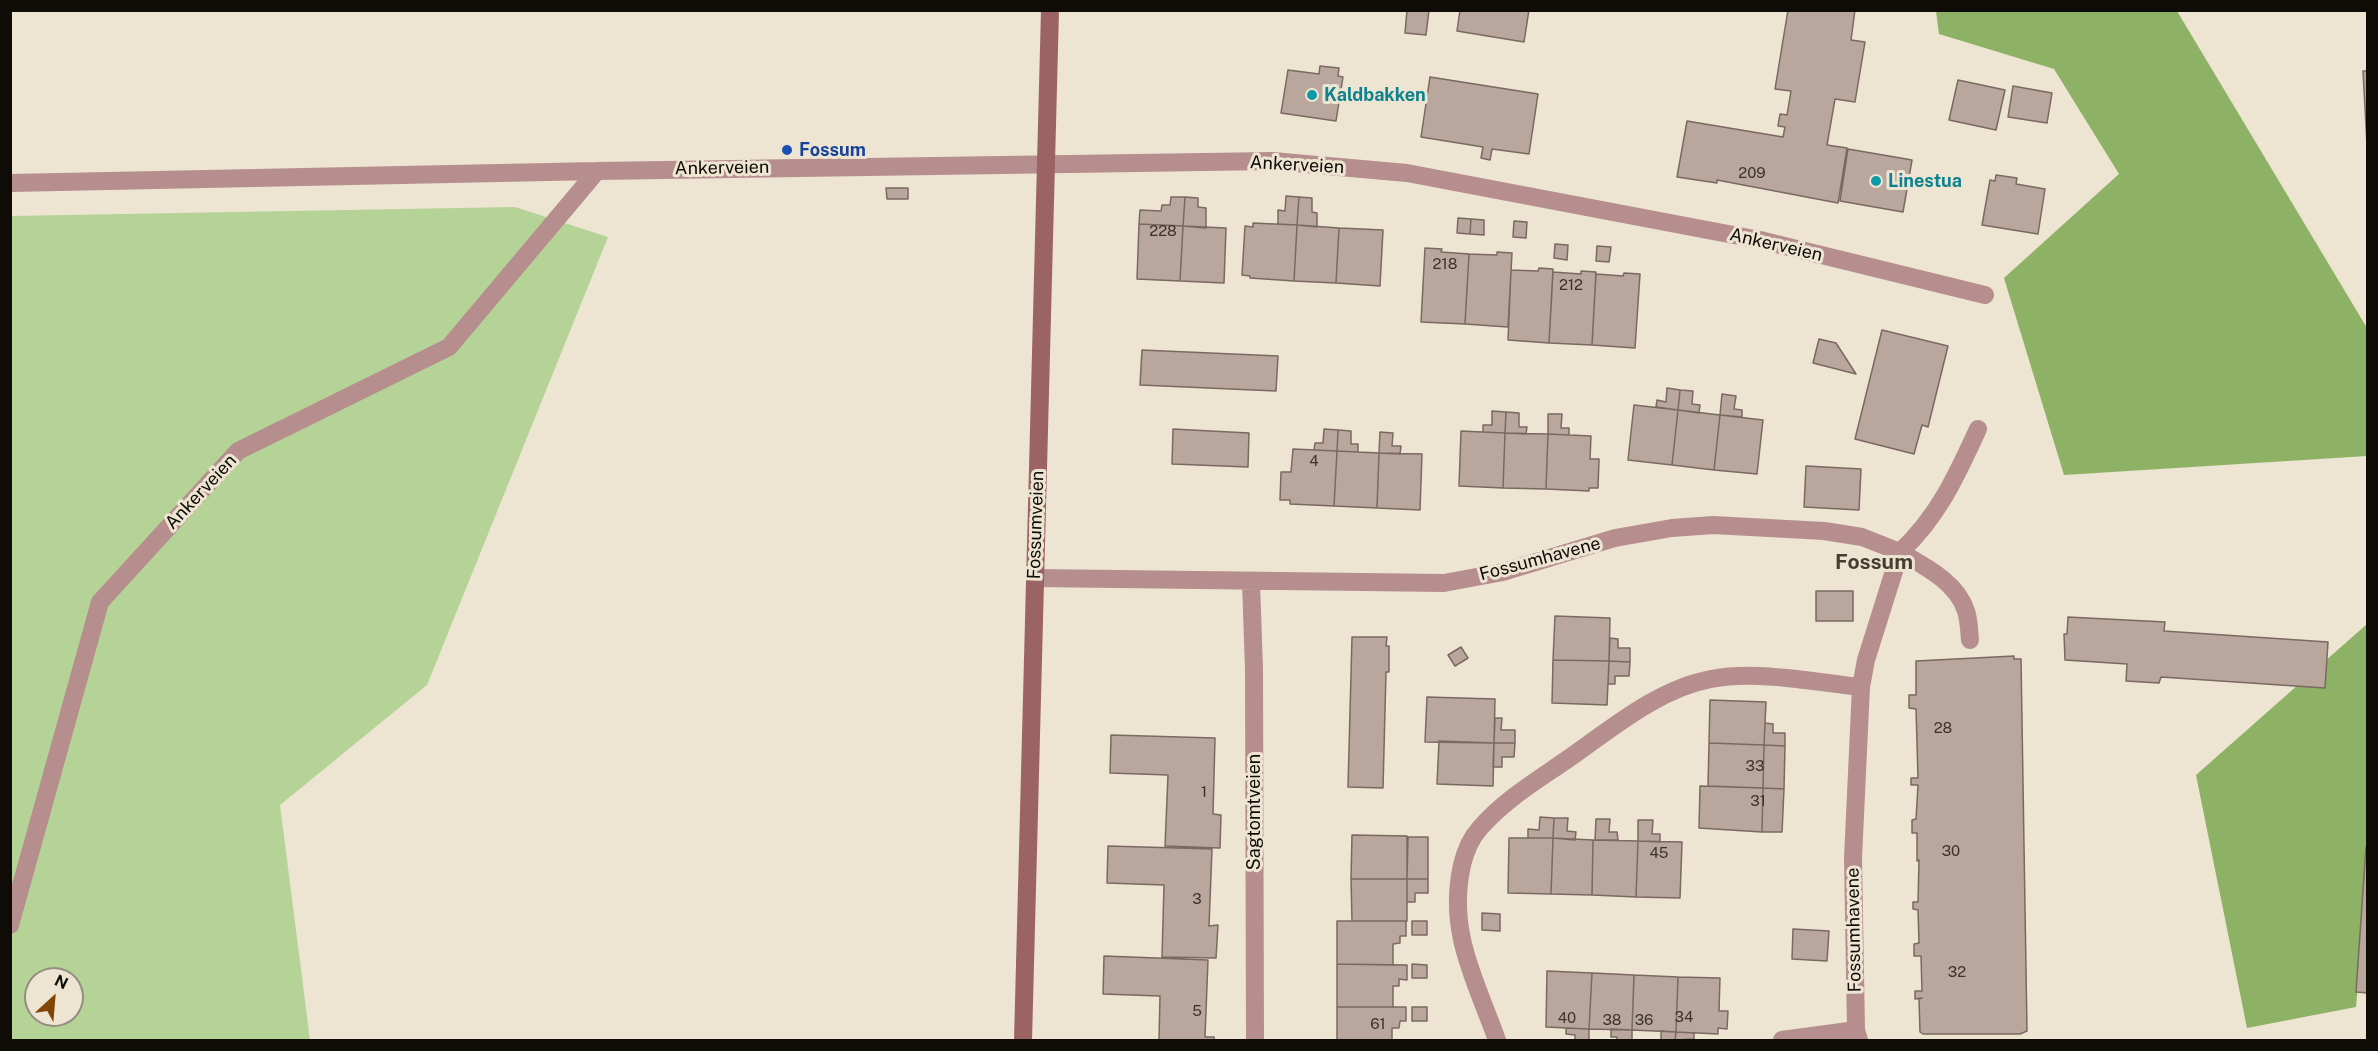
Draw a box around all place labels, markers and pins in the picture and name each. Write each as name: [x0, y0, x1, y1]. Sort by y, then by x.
place label: Kaldbakken: [1324, 84, 1426, 106]
marker: Kaldbakken: [1305, 88, 1319, 102]
place label: Fossum: [799, 139, 866, 161]
marker: Fossum: [780, 143, 794, 157]
place label: Linestua: [1888, 170, 1962, 192]
marker: Linestua: [1869, 174, 1883, 188]

